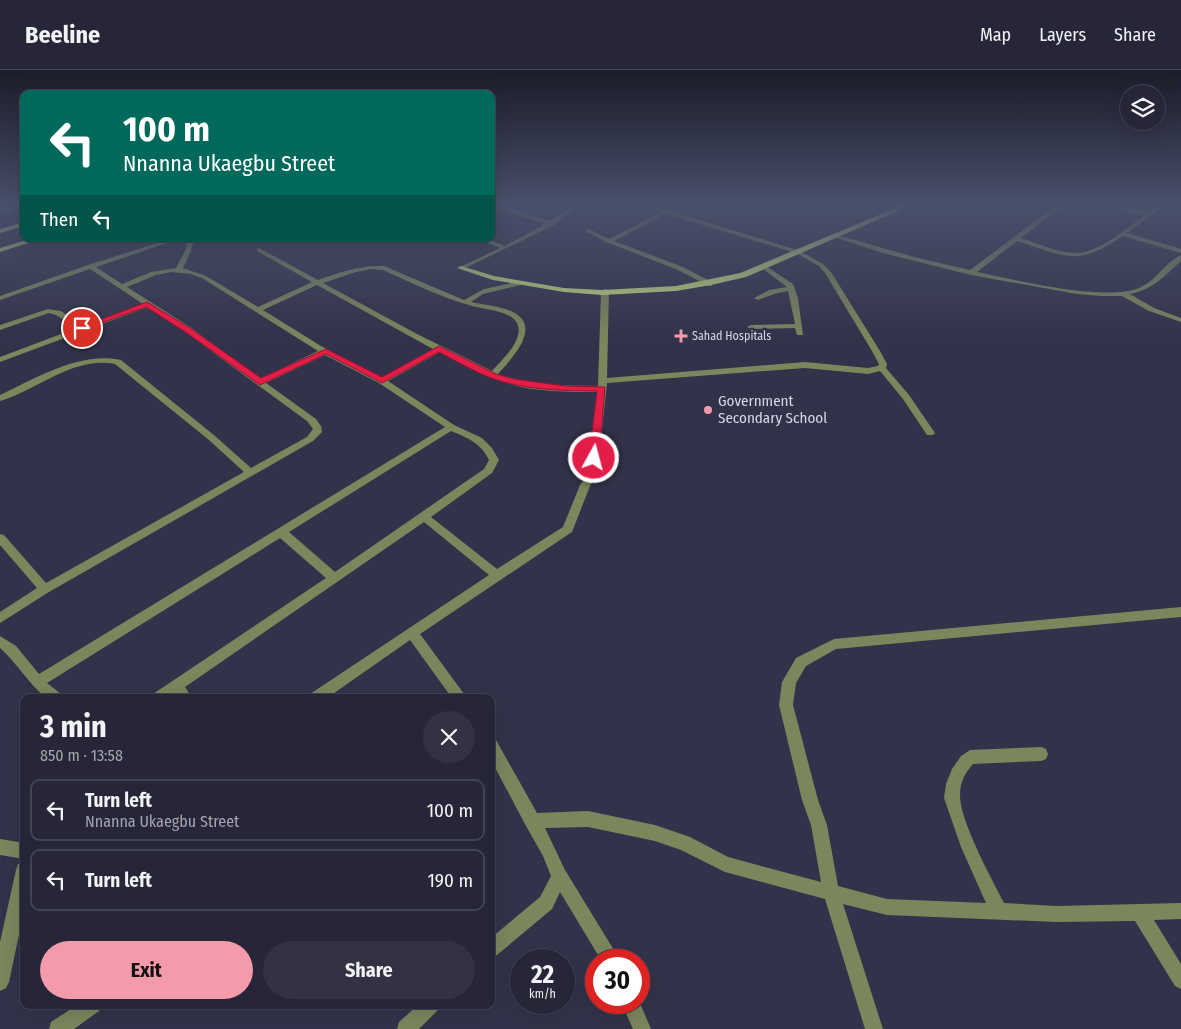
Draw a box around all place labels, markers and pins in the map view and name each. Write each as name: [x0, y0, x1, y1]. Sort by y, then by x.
pin: [61, 307, 103, 349]
marker: Sahad Hospitals: [674, 329, 688, 343]
place label: Sahad Hospitals: [692, 329, 771, 343]
place label: Government Secondary School: [718, 392, 827, 427]
marker: Government Secondary School: [702, 404, 714, 416]

